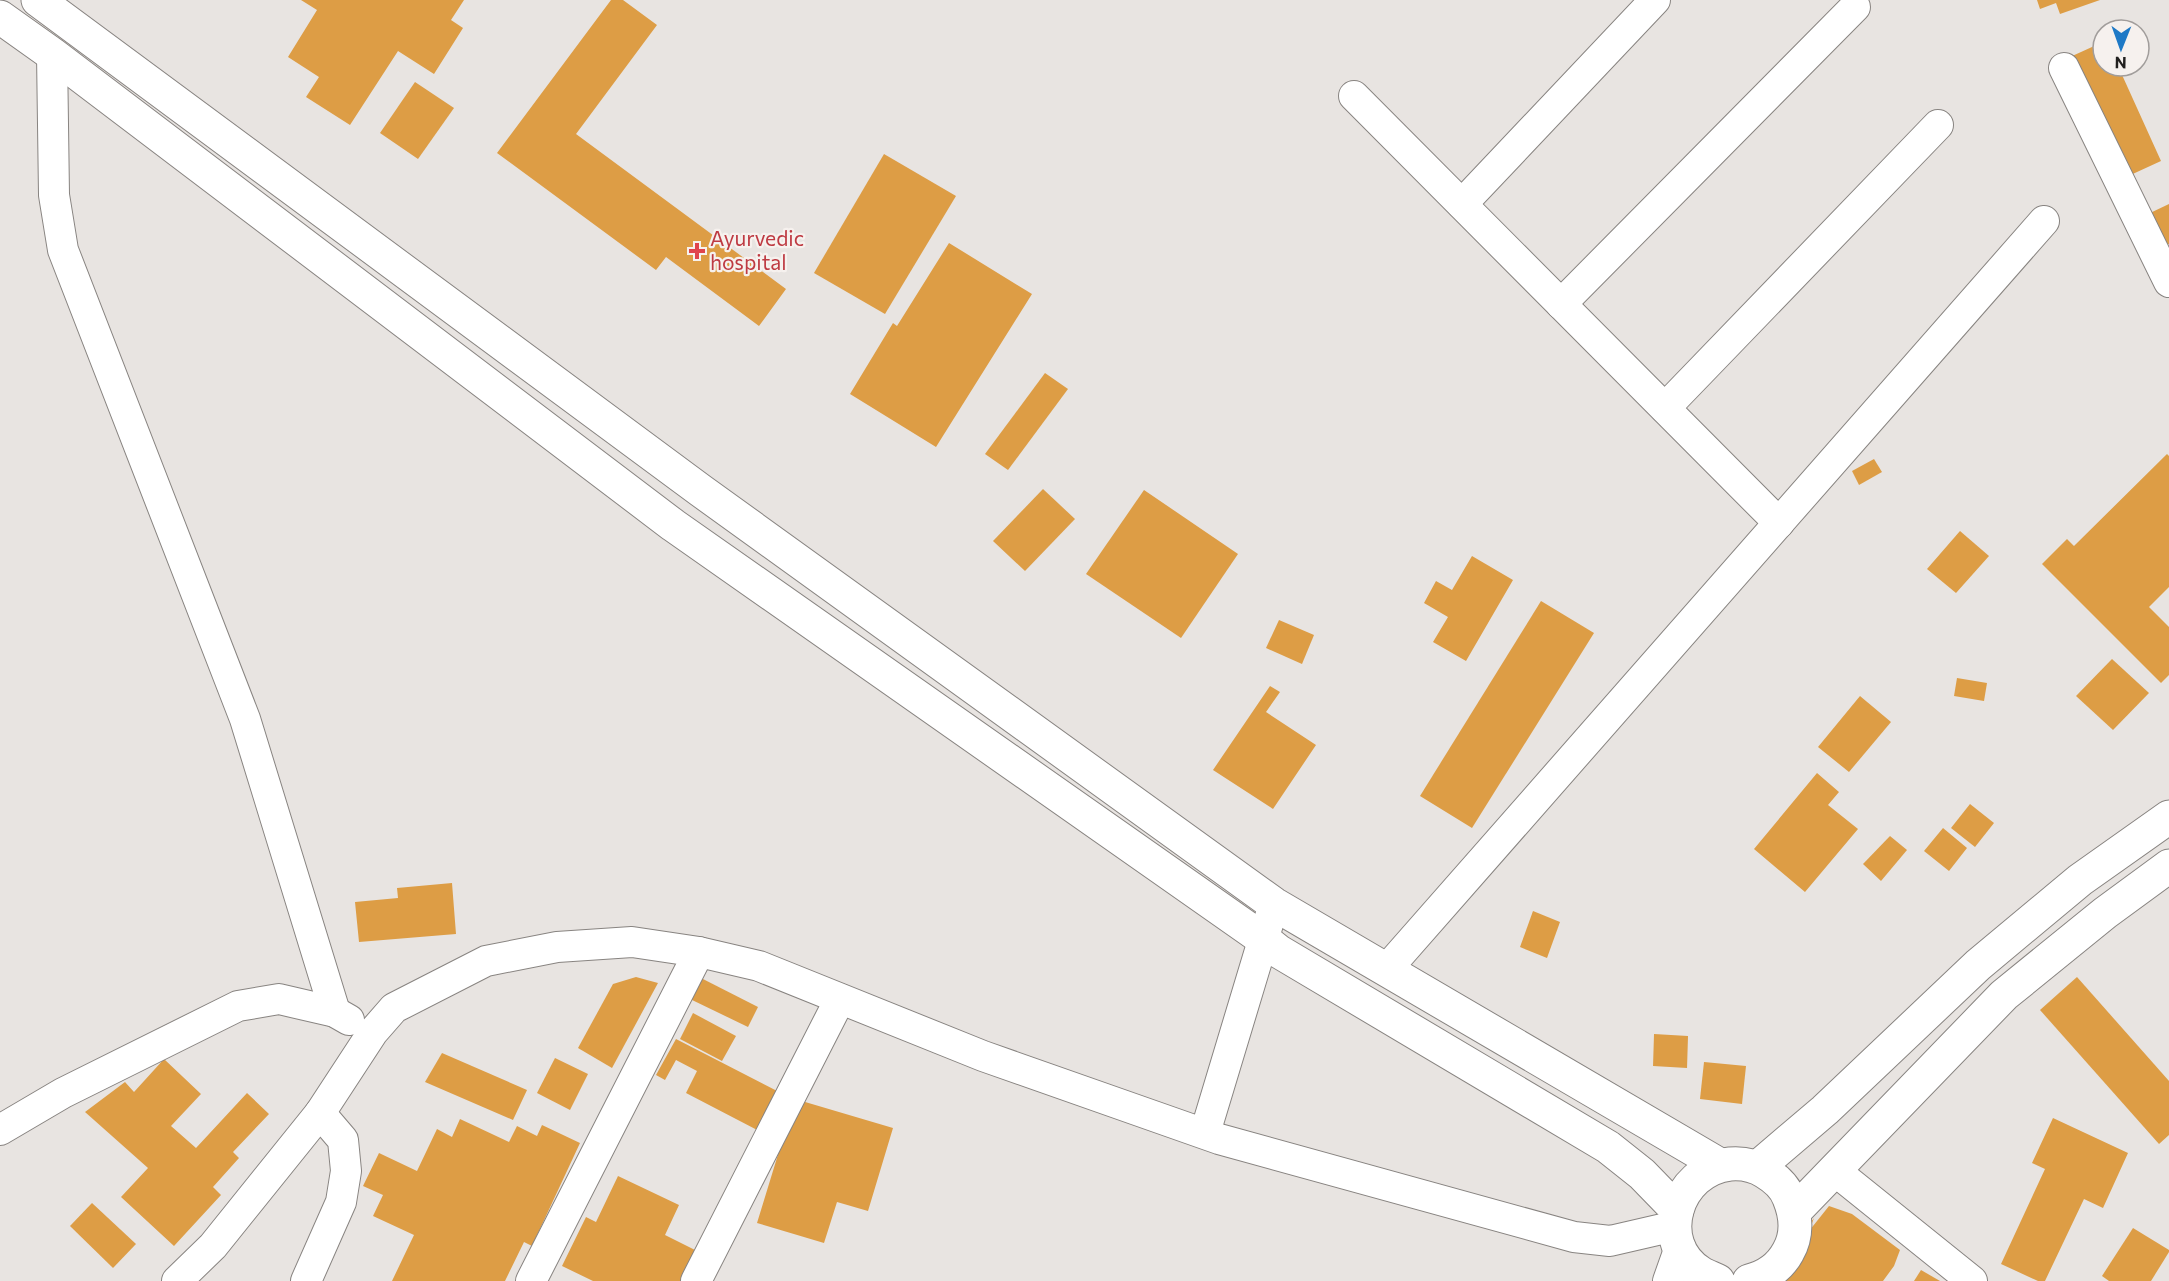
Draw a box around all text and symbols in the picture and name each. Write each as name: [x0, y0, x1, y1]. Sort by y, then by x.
north arrow: [2091, 18, 2151, 78]
text: N: [2115, 54, 2127, 73]
place label: Ayurvedic hospital: [710, 225, 804, 274]
marker: Ayurvedic hospital: [688, 242, 706, 260]

